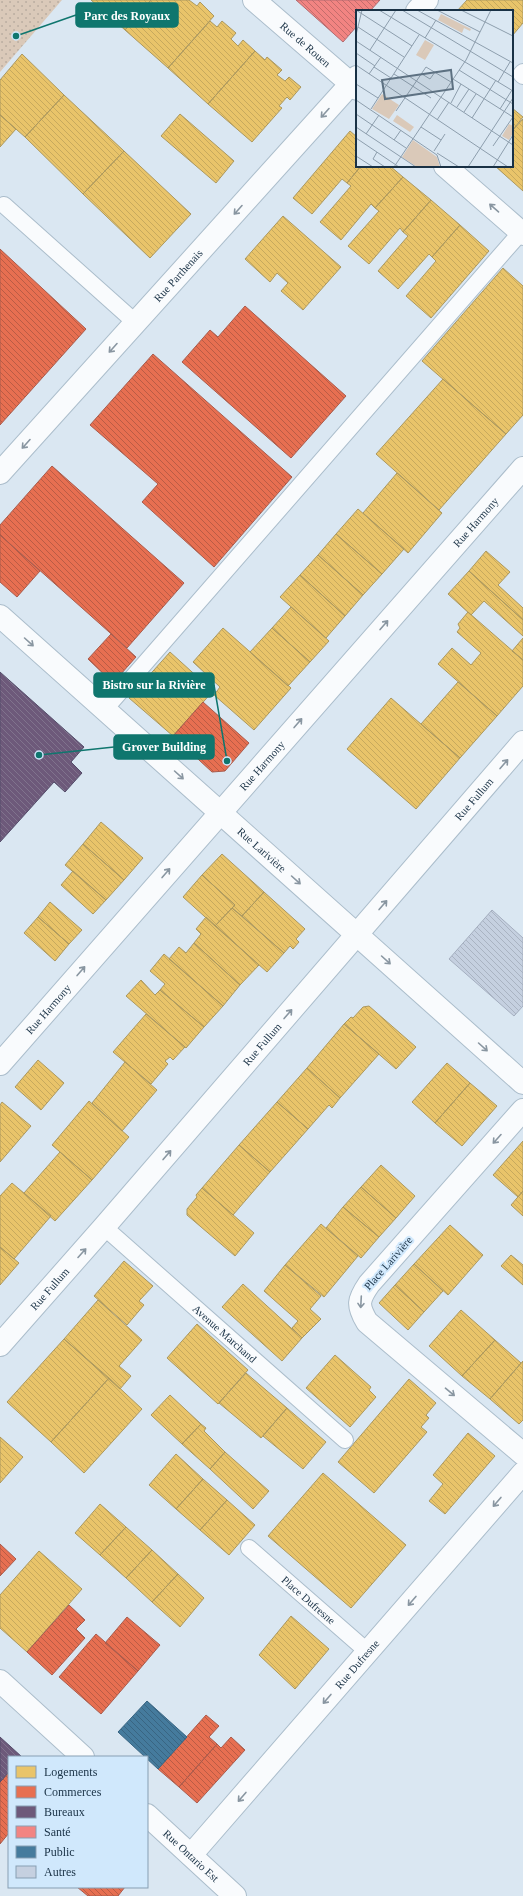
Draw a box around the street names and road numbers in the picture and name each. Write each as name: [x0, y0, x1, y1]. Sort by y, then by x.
street label: Rue de Rouen: [278, 20, 333, 70]
street label: Rue Parthenais: [151, 247, 205, 304]
street label: Rue Harmony: [451, 494, 501, 549]
street label: Rue Harmony: [237, 738, 287, 793]
street label: Rue Fullum: [452, 775, 496, 823]
street label: Rue Larivière: [235, 825, 289, 875]
street label: Rue Harmony: [23, 981, 73, 1036]
street label: Rue Fullum: [240, 1020, 284, 1068]
street label: Place Larivière: [362, 1234, 415, 1292]
street label: Rue Fullum: [28, 1265, 72, 1312]
street label: Avenue Marchand: [190, 1302, 259, 1365]
street label: Place Dufresne: [279, 1573, 338, 1627]
street label: Rue Dufresne: [332, 1637, 382, 1691]
street label: Rue Ontario Est: [161, 1827, 221, 1884]

